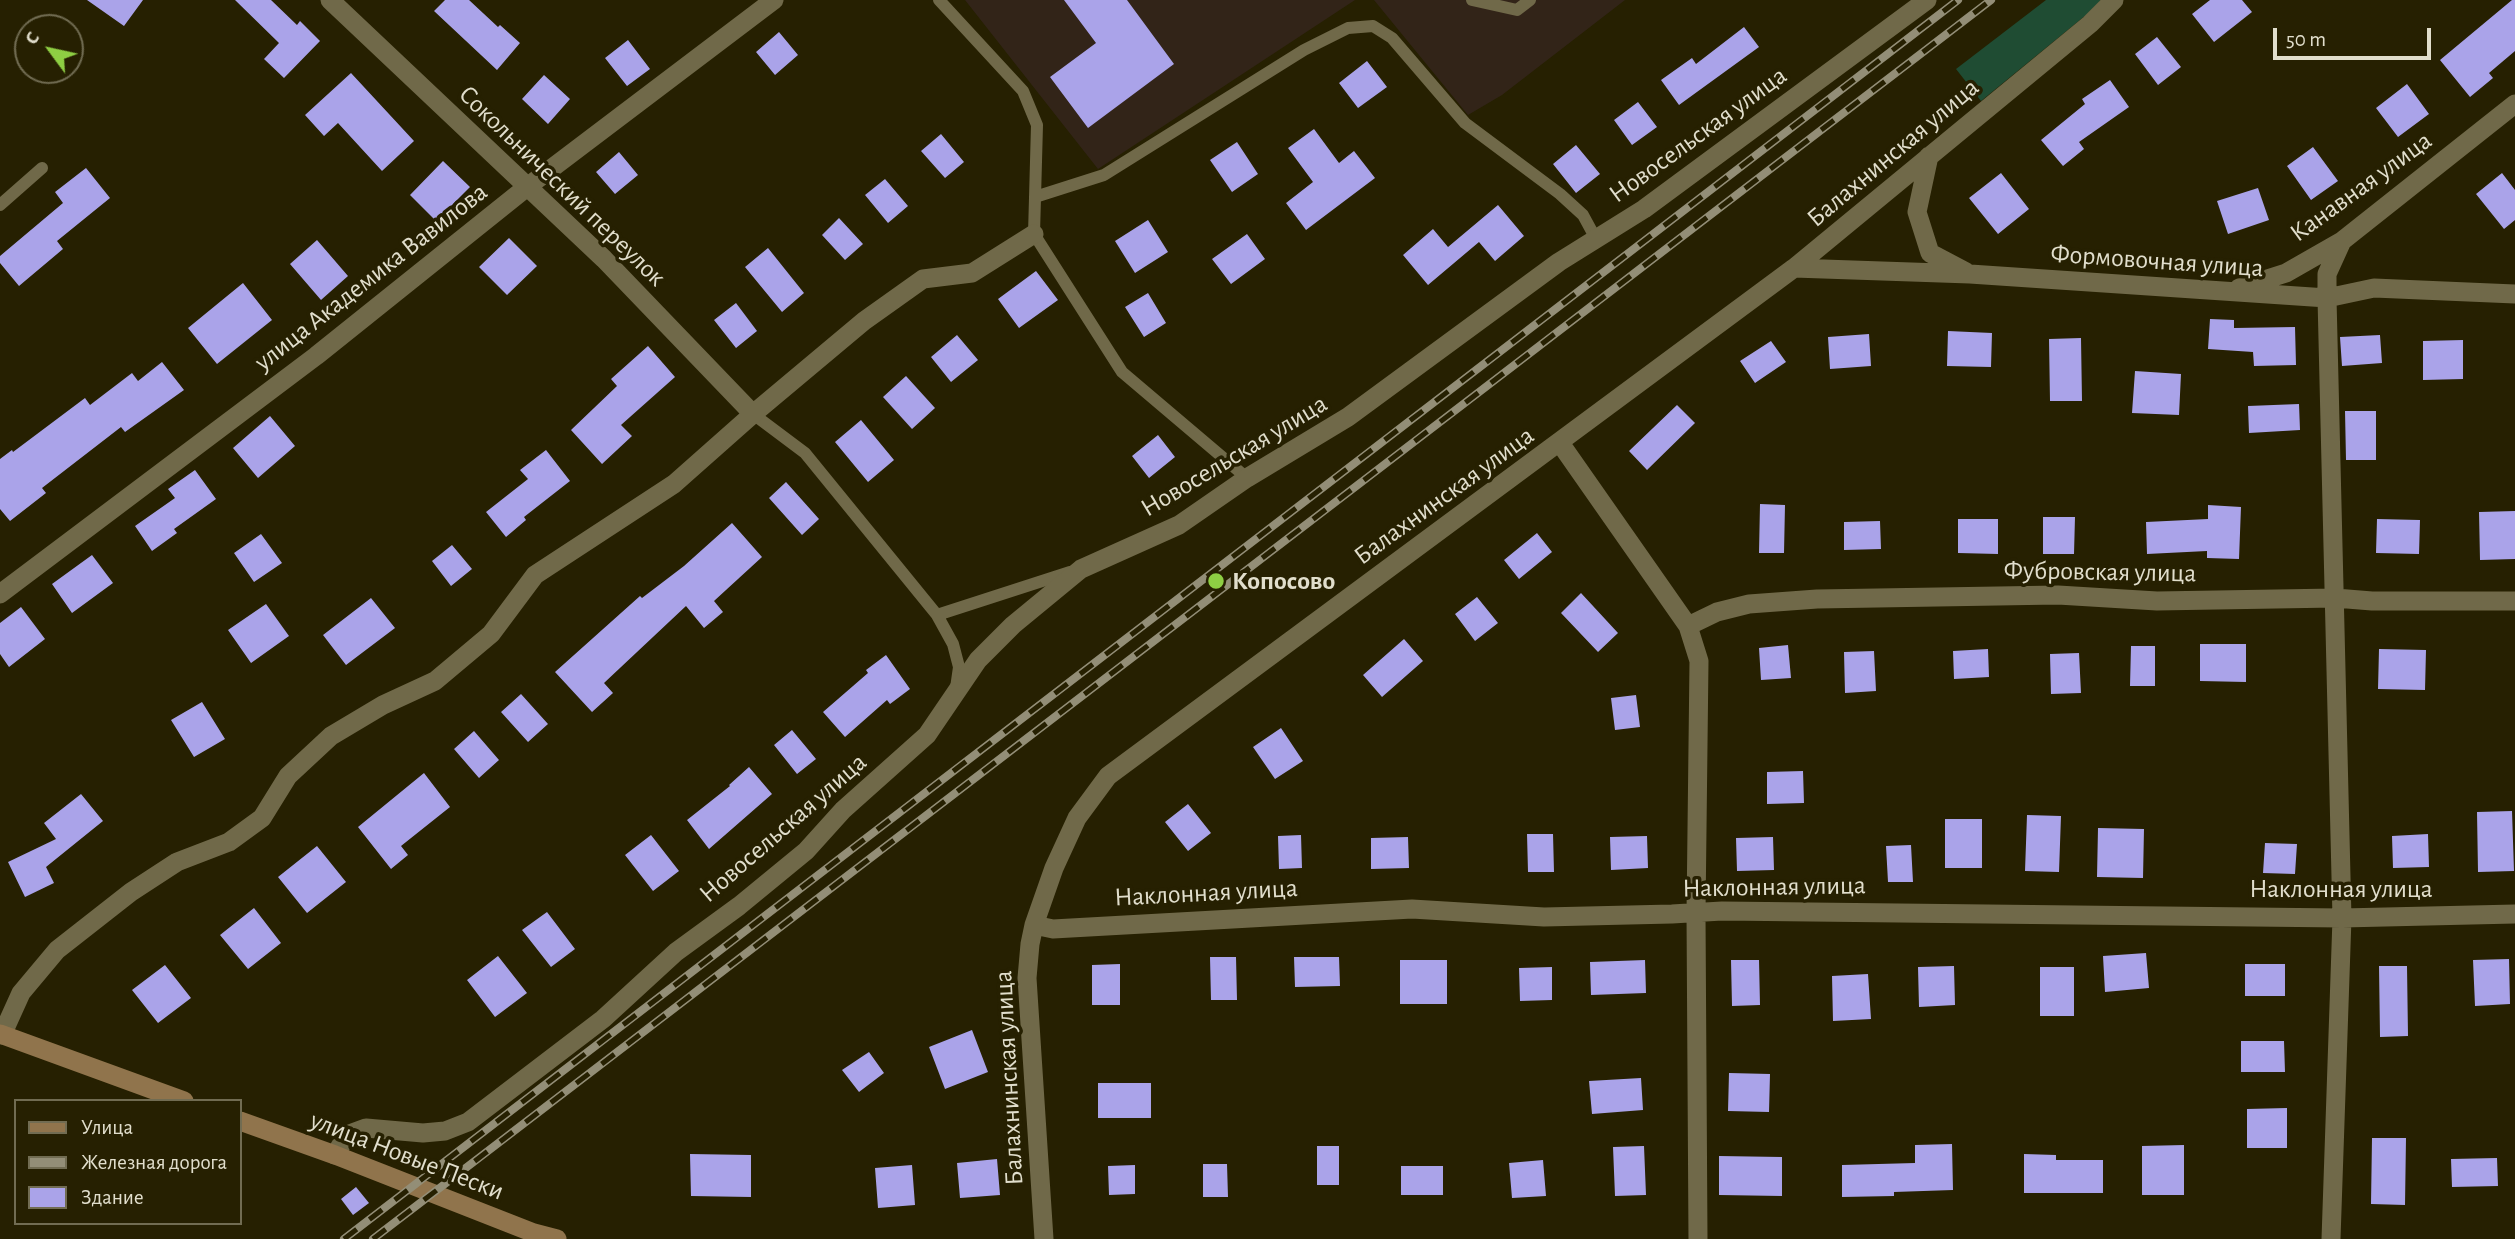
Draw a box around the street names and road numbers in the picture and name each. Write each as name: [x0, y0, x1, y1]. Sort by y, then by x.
street label: Новосельская улица: [1603, 60, 1793, 210]
street label: Балахнинская улица: [1801, 72, 1985, 234]
street label: Сокольнический переулок: [452, 79, 672, 293]
street label: Канавная улица: [2284, 125, 2438, 249]
street label: улица Академика Вавилова: [248, 176, 494, 378]
street label: Формовочная улица: [2049, 238, 2265, 284]
street label: Новосельская улица: [1135, 388, 1333, 524]
street label: Балахнинская улица: [1348, 420, 1540, 572]
street label: Фубровская улица: [2003, 555, 2197, 589]
street label: Новосельская улица: [693, 747, 873, 909]
street label: Наклонная улица: [1682, 870, 1866, 904]
street label: Наклонная улица: [1114, 873, 1298, 913]
street label: Наклонная улица: [2249, 873, 2433, 905]
street label: Балахнинская улица: [988, 970, 1030, 1186]
street label: улица Новые Пески: [306, 1105, 508, 1207]

